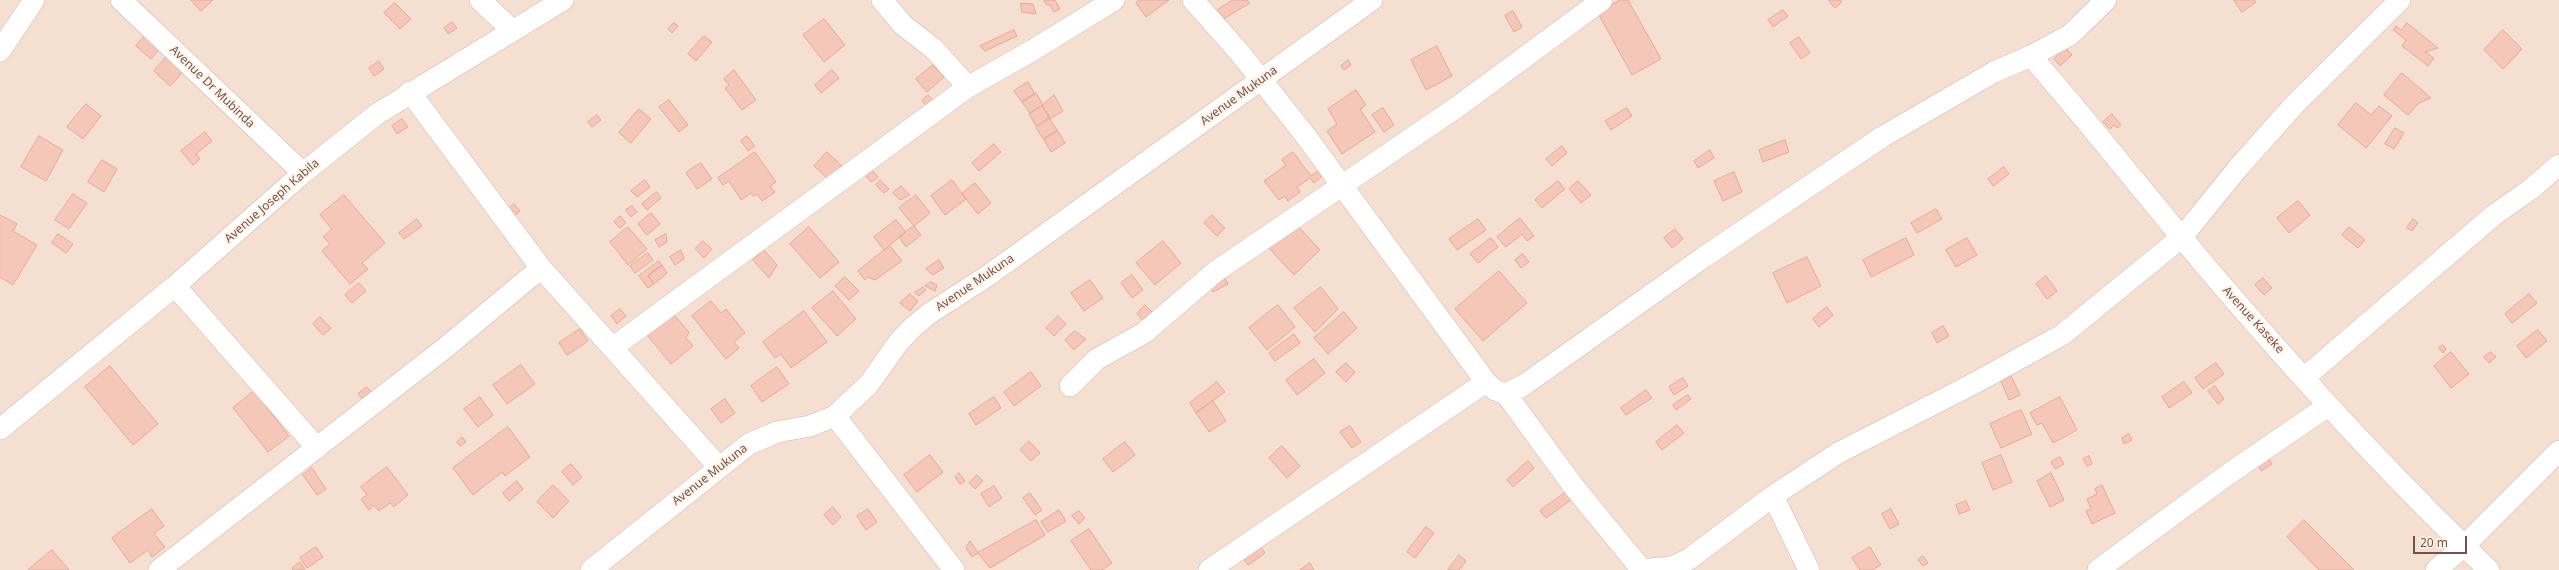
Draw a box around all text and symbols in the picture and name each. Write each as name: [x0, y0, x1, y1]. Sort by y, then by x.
street label: Avenue Dr Mubinda: [167, 43, 257, 131]
street label: Avenue Mukuna: [1198, 63, 1280, 129]
street label: Avenue Joseph Kabila: [222, 156, 322, 246]
street label: Avenue Mukuna: [933, 251, 1017, 315]
street label: Avenue Kaseke: [2219, 284, 2287, 356]
street label: Avenue Mukuna: [670, 441, 750, 509]
scale bar: [2415, 528, 2469, 554]
text: 20 m: [2420, 534, 2448, 551]

